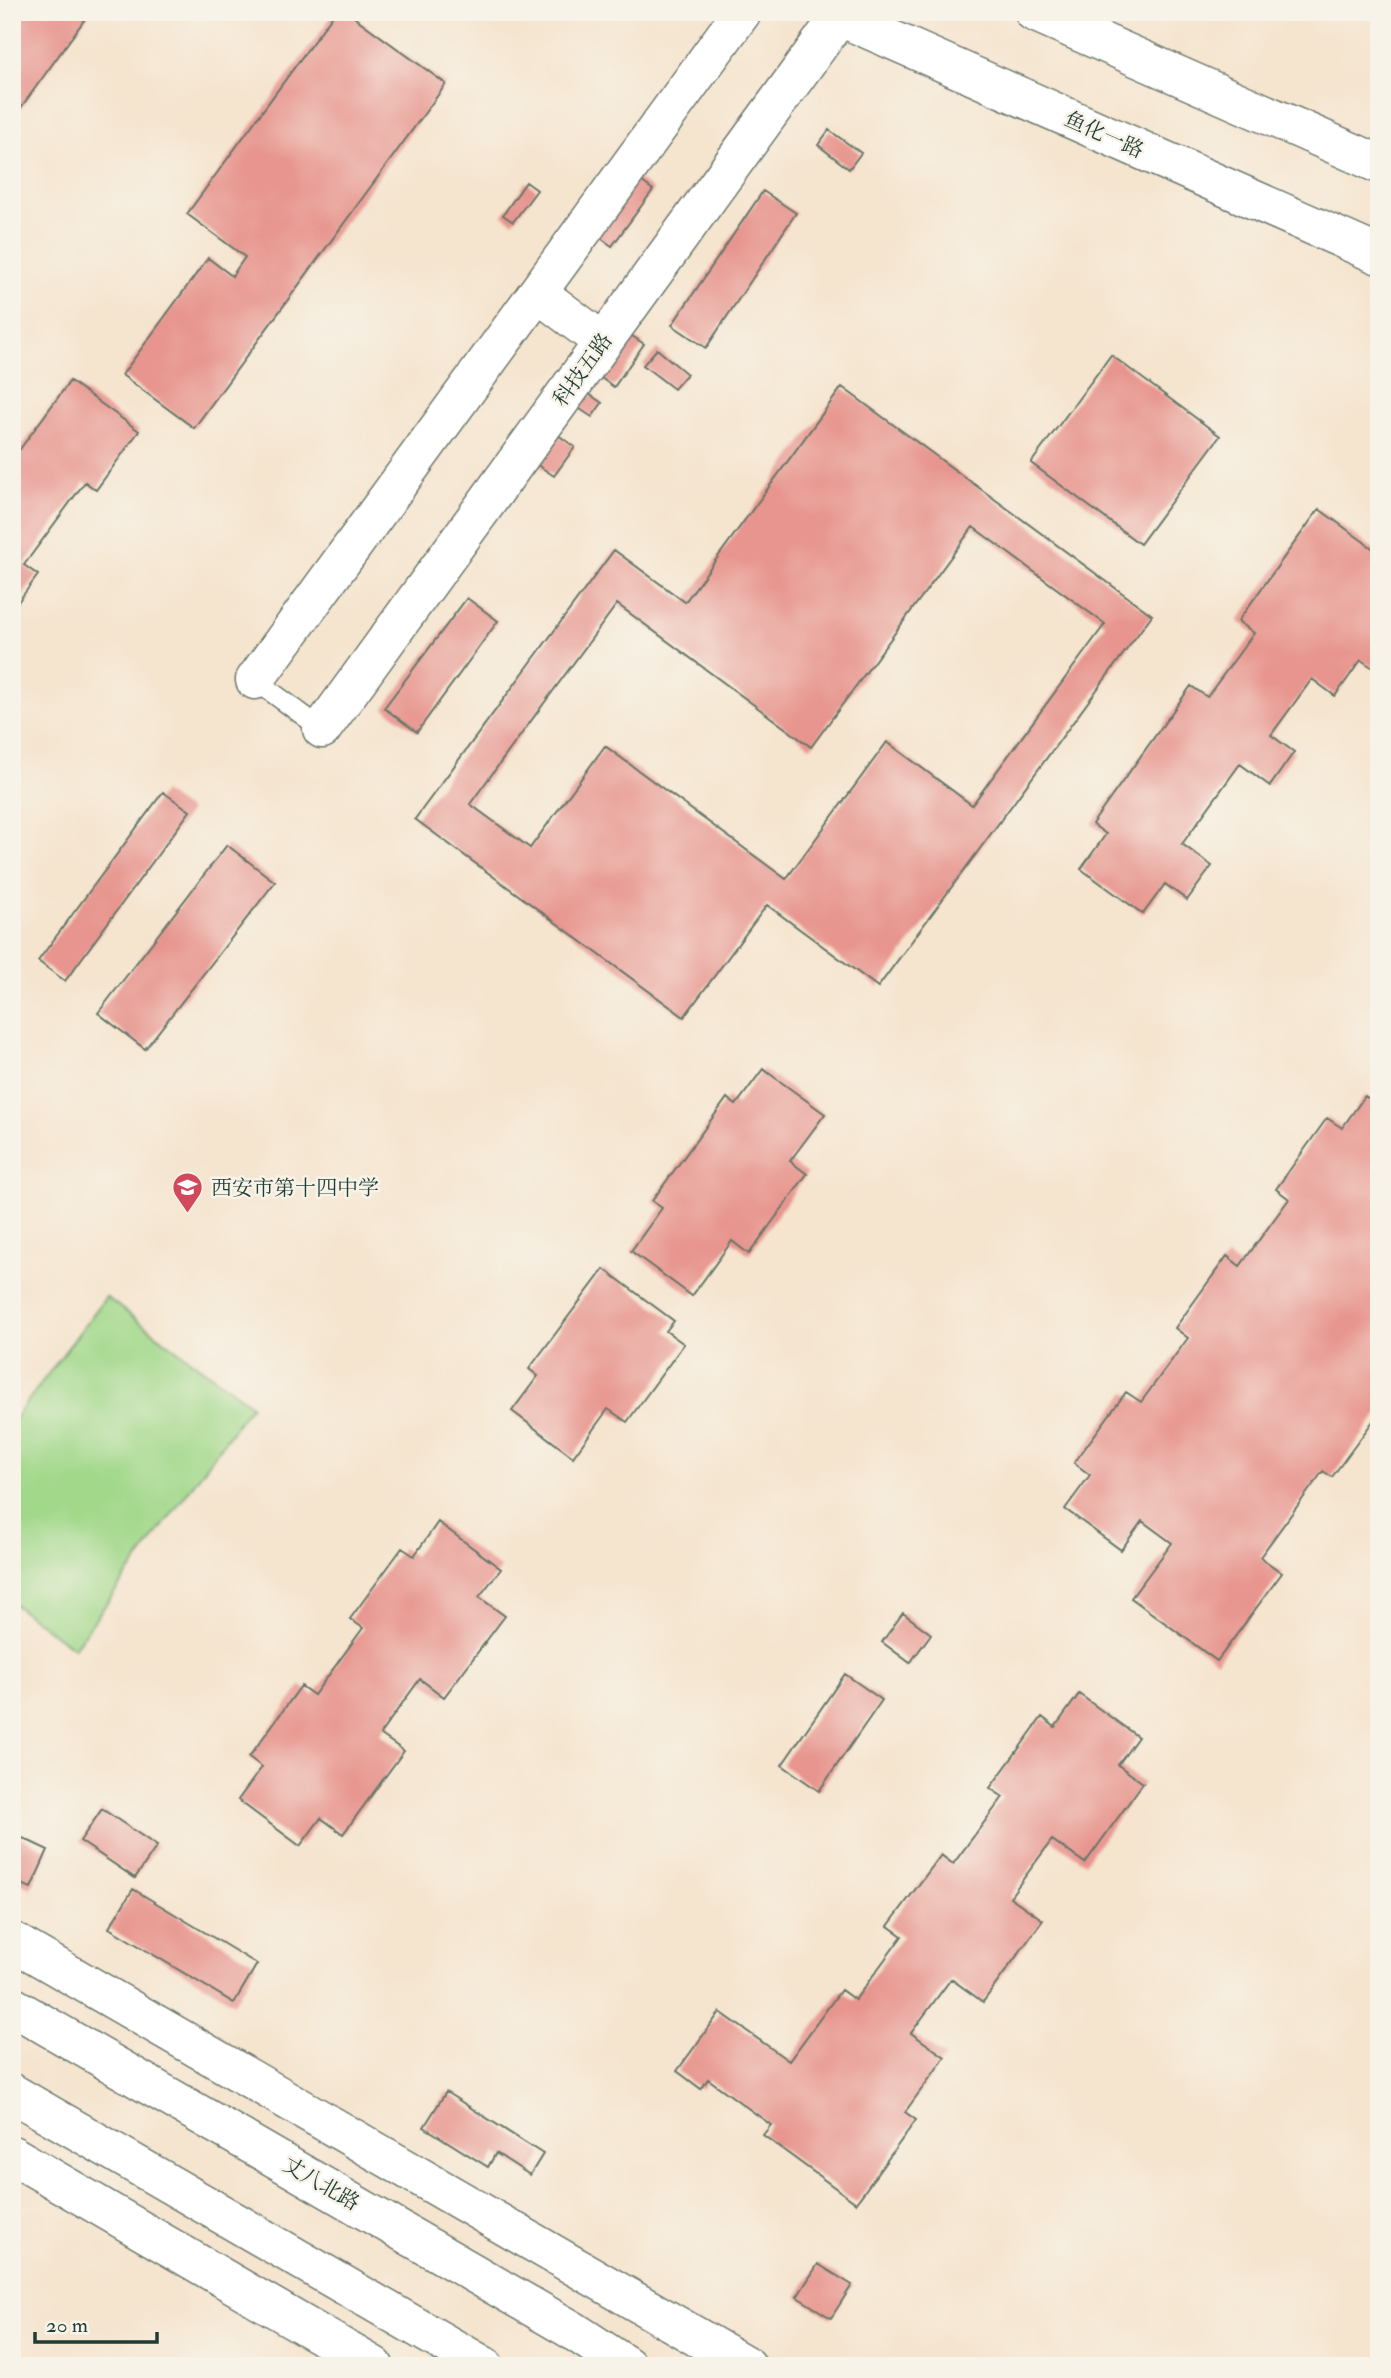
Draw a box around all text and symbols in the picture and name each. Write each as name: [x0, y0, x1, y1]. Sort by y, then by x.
street label: 鱼化一路: [1060, 106, 1148, 164]
street label: 科技五路: [547, 328, 619, 412]
school or university icon: 西安市第十四中学: [171, 1171, 205, 1215]
place label: 西安市第十四中学: [211, 1175, 379, 1202]
street label: 丈八北路: [278, 2151, 364, 2217]
scale bar: [35, 2301, 158, 2345]
text: 20 m: [46, 2312, 88, 2339]

